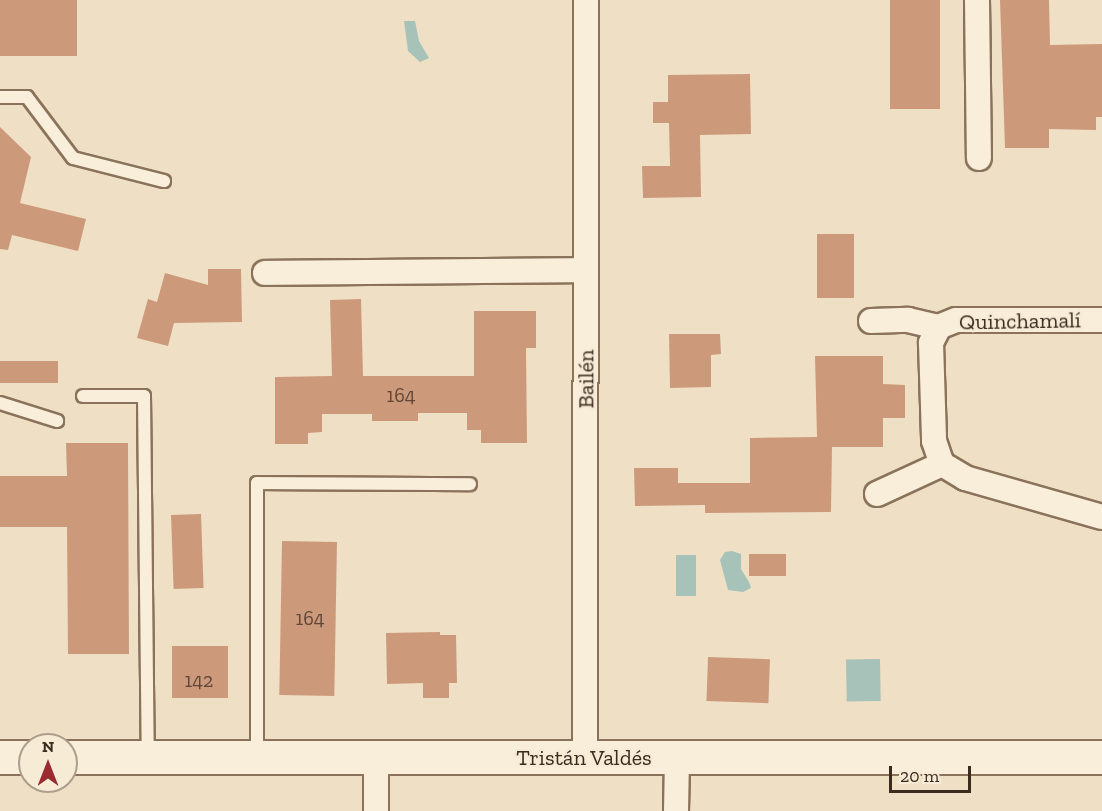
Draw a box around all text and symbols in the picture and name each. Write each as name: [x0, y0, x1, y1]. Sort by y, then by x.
street label: Quinchamalí: [959, 307, 1081, 335]
street label: Bailén: [573, 350, 599, 408]
house number: 164: [386, 383, 416, 407]
house number: 164: [295, 606, 325, 630]
house number: 142: [185, 668, 213, 692]
north arrow: [18, 733, 78, 793]
text: N: [42, 737, 54, 756]
street label: Tristán Valdés: [516, 745, 652, 771]
scale bar: [892, 754, 974, 792]
text: 20 m: [900, 765, 939, 787]

